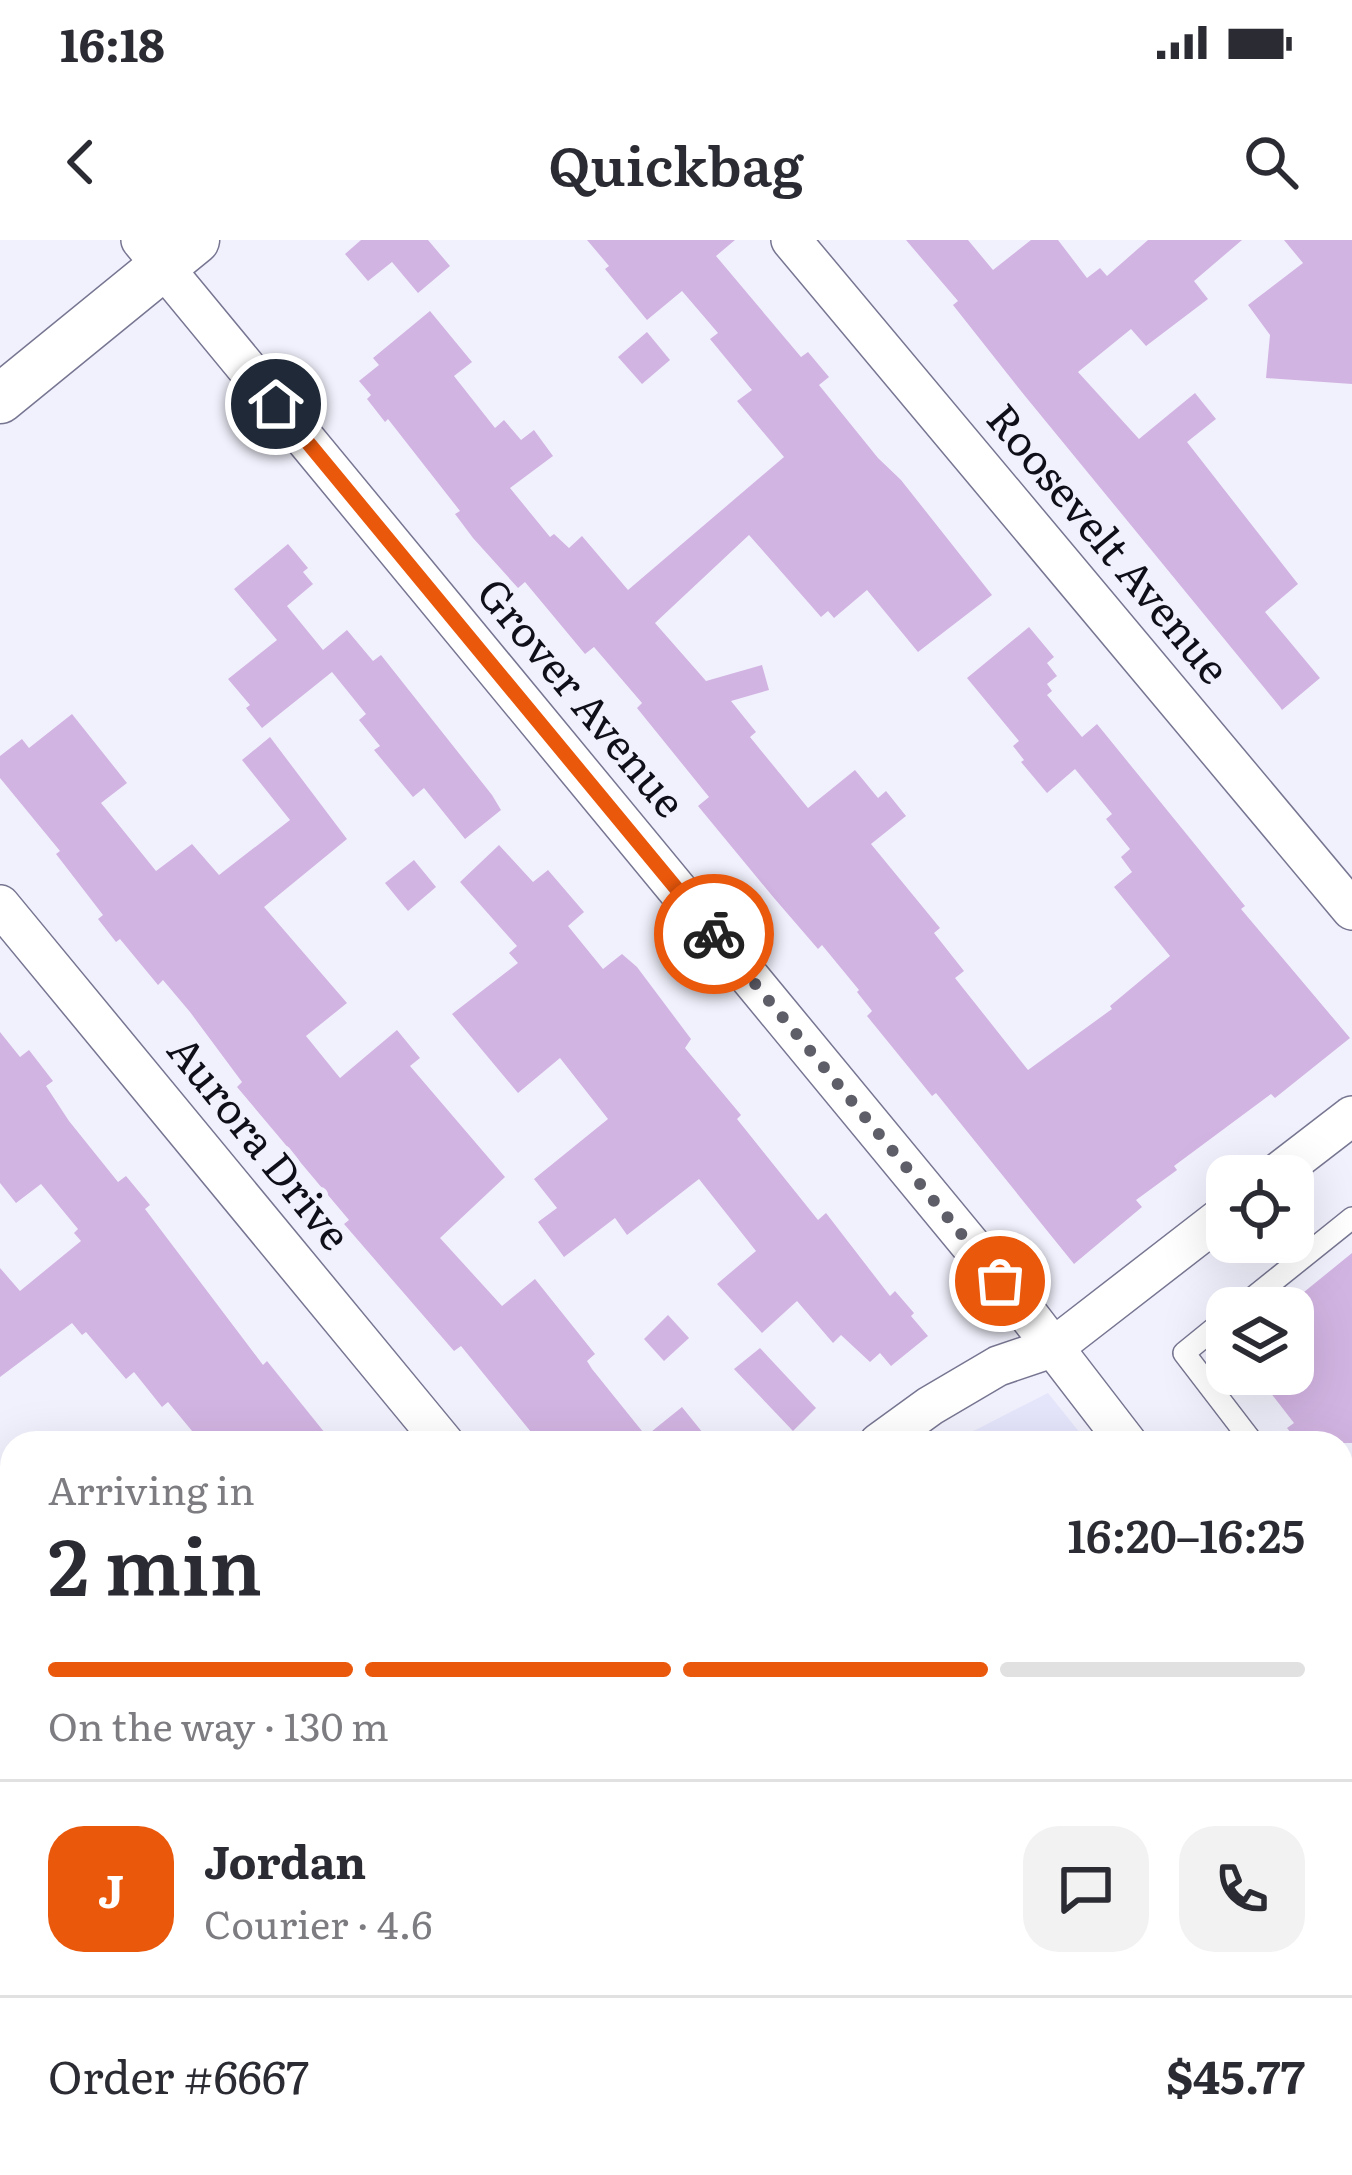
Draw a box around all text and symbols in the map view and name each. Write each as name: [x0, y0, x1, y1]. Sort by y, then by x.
text: 16:18: [60, 9, 165, 76]
text: Quickbag: [548, 122, 804, 203]
icon: back: [48, 129, 114, 195]
icon: search: [1238, 129, 1304, 195]
pin: [225, 353, 327, 455]
icon: home: [243, 371, 309, 437]
street label: Roosevelt Avenue: [974, 388, 1246, 696]
street label: Grover Avenue: [464, 563, 702, 829]
courier: [654, 874, 774, 994]
icon: bike: [681, 901, 747, 967]
street label: Aurora Drive: [155, 1020, 367, 1262]
map controls: [1206, 1155, 1314, 1395]
button: locate: [1206, 1155, 1314, 1263]
pin: [949, 1230, 1051, 1332]
icon: bag: [967, 1248, 1033, 1314]
button: layers: [1206, 1287, 1314, 1395]
text: Arriving in: [48, 1459, 255, 1517]
text: 16:20–16:25: [1068, 1500, 1305, 1567]
text: 2 min: [48, 1504, 262, 1620]
text: On the way · 130 m: [48, 1695, 389, 1753]
text: Jordan: [204, 1826, 366, 1893]
button: chat: [1023, 1826, 1149, 1952]
button: phone: [1179, 1826, 1305, 1952]
text: J: [98, 1855, 124, 1922]
text: Courier · 4.6: [204, 1893, 432, 1951]
text: Order #6667: [48, 2041, 309, 2108]
text: $45.77: [1166, 2041, 1305, 2108]

